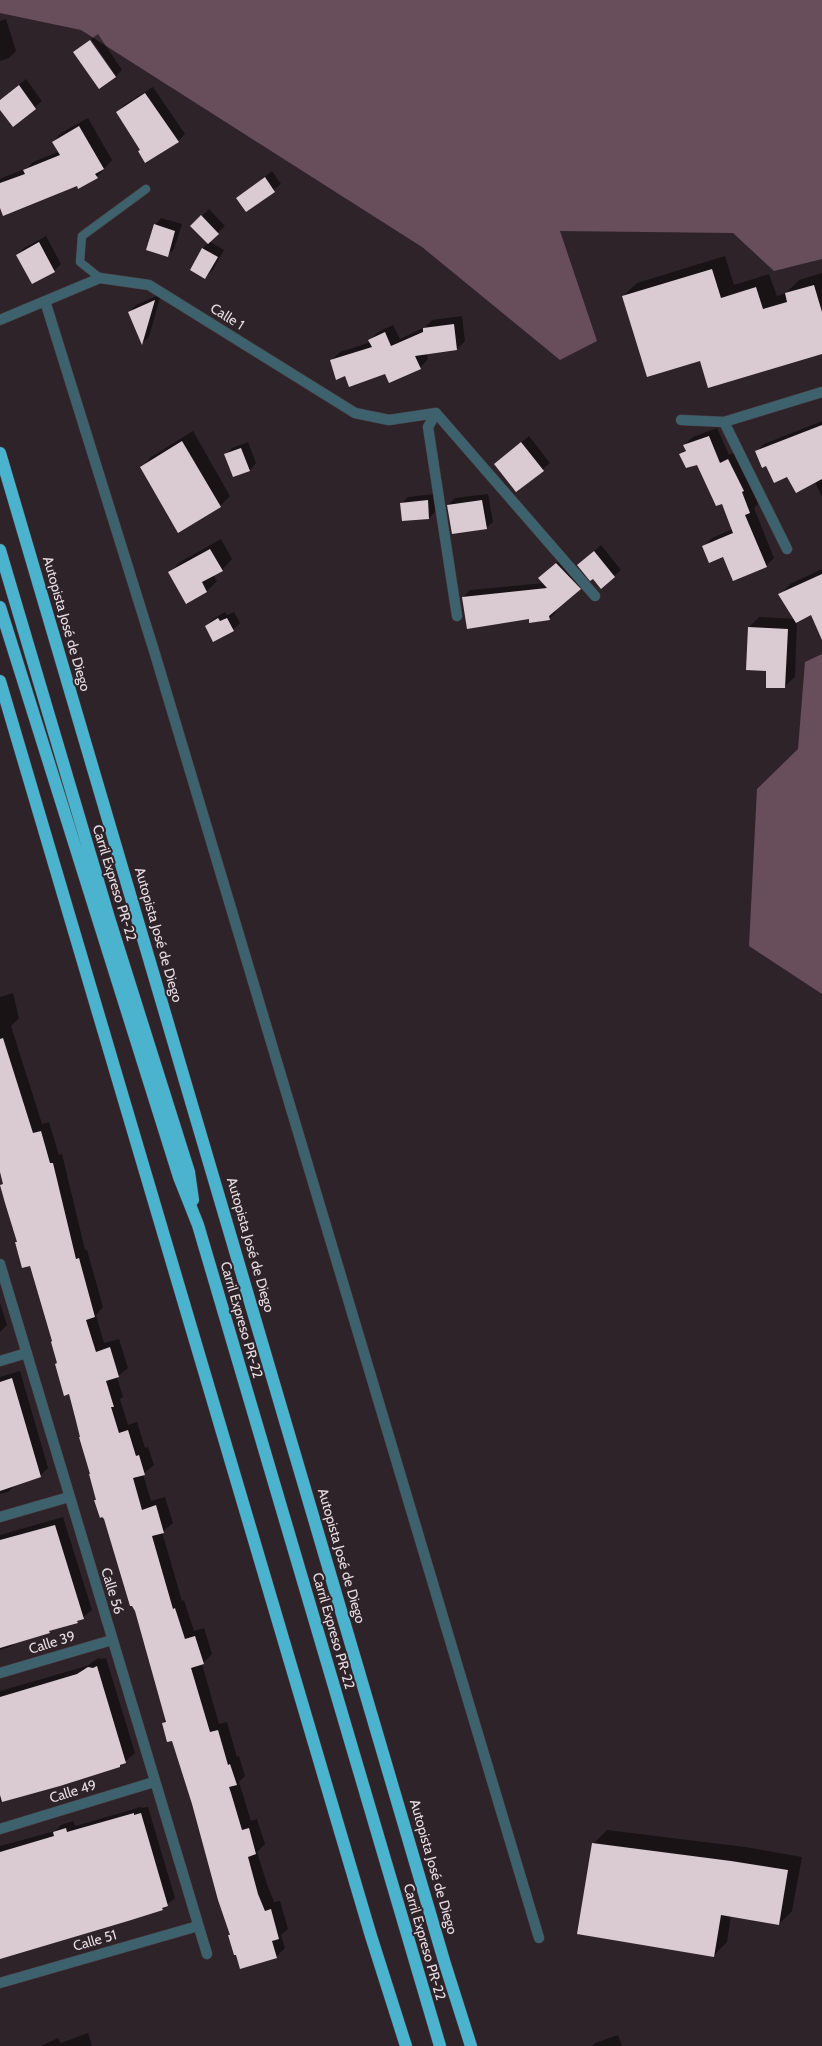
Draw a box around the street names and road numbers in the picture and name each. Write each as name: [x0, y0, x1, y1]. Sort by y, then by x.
street label: Calle 1: [207, 300, 247, 334]
street label: Autopista José de Diego: [39, 555, 93, 693]
street label: Carril Expreso PR-22: [88, 823, 140, 943]
street label: Autopista José de Diego: [131, 866, 185, 1004]
street label: Autopista José de Diego: [223, 1176, 277, 1314]
street label: Carril Expreso PR-22: [216, 1260, 266, 1380]
street label: Autopista José de Diego: [314, 1487, 368, 1625]
street label: Calle 56: [97, 1566, 127, 1616]
street label: Carril Expreso PR-22: [308, 1571, 358, 1691]
street label: Calle 39: [27, 1628, 77, 1658]
street label: Calle 49: [47, 1777, 99, 1807]
street label: Autopista José de Diego: [406, 1798, 460, 1936]
street label: Carril Expreso PR-22: [399, 1882, 449, 2002]
street label: Calle 51: [71, 1927, 119, 1955]

